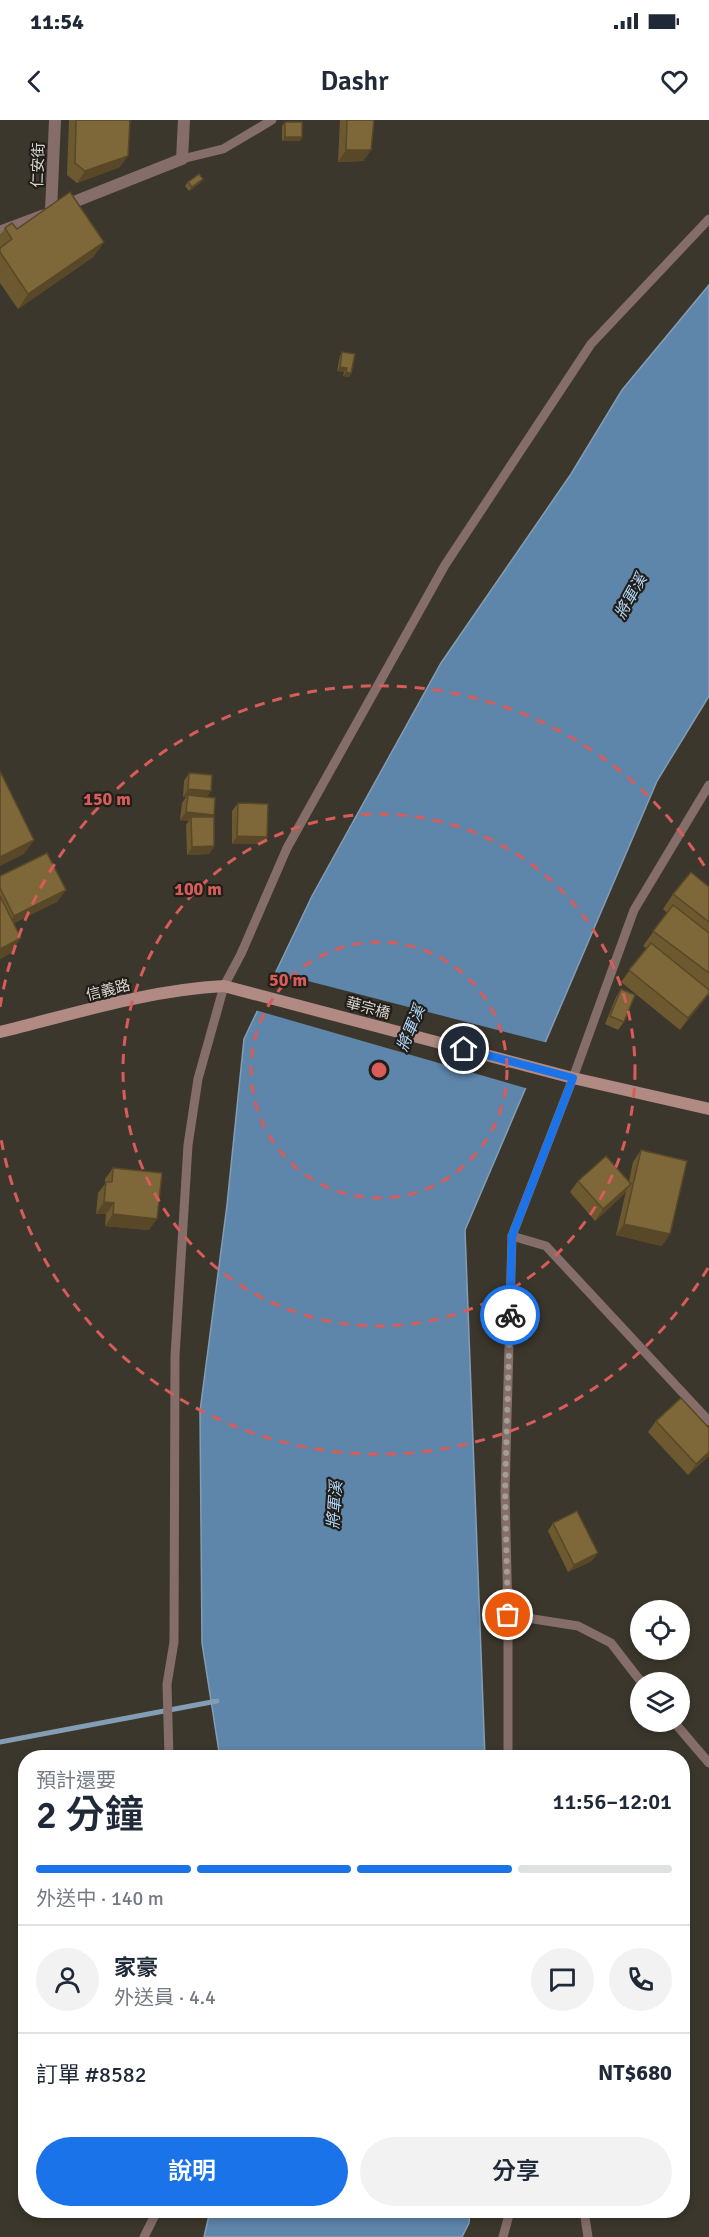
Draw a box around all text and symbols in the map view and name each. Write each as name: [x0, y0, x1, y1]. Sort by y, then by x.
text: 11:54: [30, 8, 84, 35]
icon: back: [18, 65, 51, 98]
text: Dashr: [320, 65, 389, 98]
icon: heart: [658, 65, 691, 98]
street label: 仁安街: [28, 142, 48, 188]
water label: 將軍溪: [610, 569, 652, 622]
text: 150 m: [83, 788, 131, 810]
text: 100 m: [174, 878, 222, 900]
text: 50 m: [269, 969, 307, 991]
street label: 信義路: [84, 976, 132, 1004]
street label: 華宗橋: [344, 993, 392, 1023]
water label: 將軍溪: [392, 1001, 430, 1054]
pin: [438, 1023, 489, 1074]
icon: home: [447, 1032, 480, 1065]
centre of rings: [369, 1060, 389, 1080]
courier: [480, 1285, 540, 1345]
icon: bike: [494, 1299, 527, 1332]
water label: 將軍溪: [323, 1478, 347, 1530]
pin: [482, 1589, 533, 1640]
icon: bag: [491, 1598, 524, 1631]
map controls: [630, 1600, 690, 1732]
button: locate: [630, 1600, 690, 1660]
button: layers: [630, 1672, 690, 1732]
text: 預計還要: [36, 1768, 116, 1793]
text: 11:56–12:01: [553, 1788, 672, 1815]
text: 2 分鐘: [36, 1791, 144, 1839]
text: 外送中 · 140 m: [36, 1886, 164, 1911]
button: person: [36, 1948, 99, 2011]
button: chat: [531, 1948, 594, 2011]
button: phone: [609, 1948, 672, 2011]
text: 家豪: [114, 1954, 158, 1981]
text: 外送員 · 4.4: [114, 1985, 216, 2010]
text: NT$680: [598, 2059, 672, 2086]
text: 訂單 #8582: [36, 2061, 147, 2088]
button: 說明: [36, 2137, 348, 2206]
button: 分享: [360, 2137, 672, 2206]

